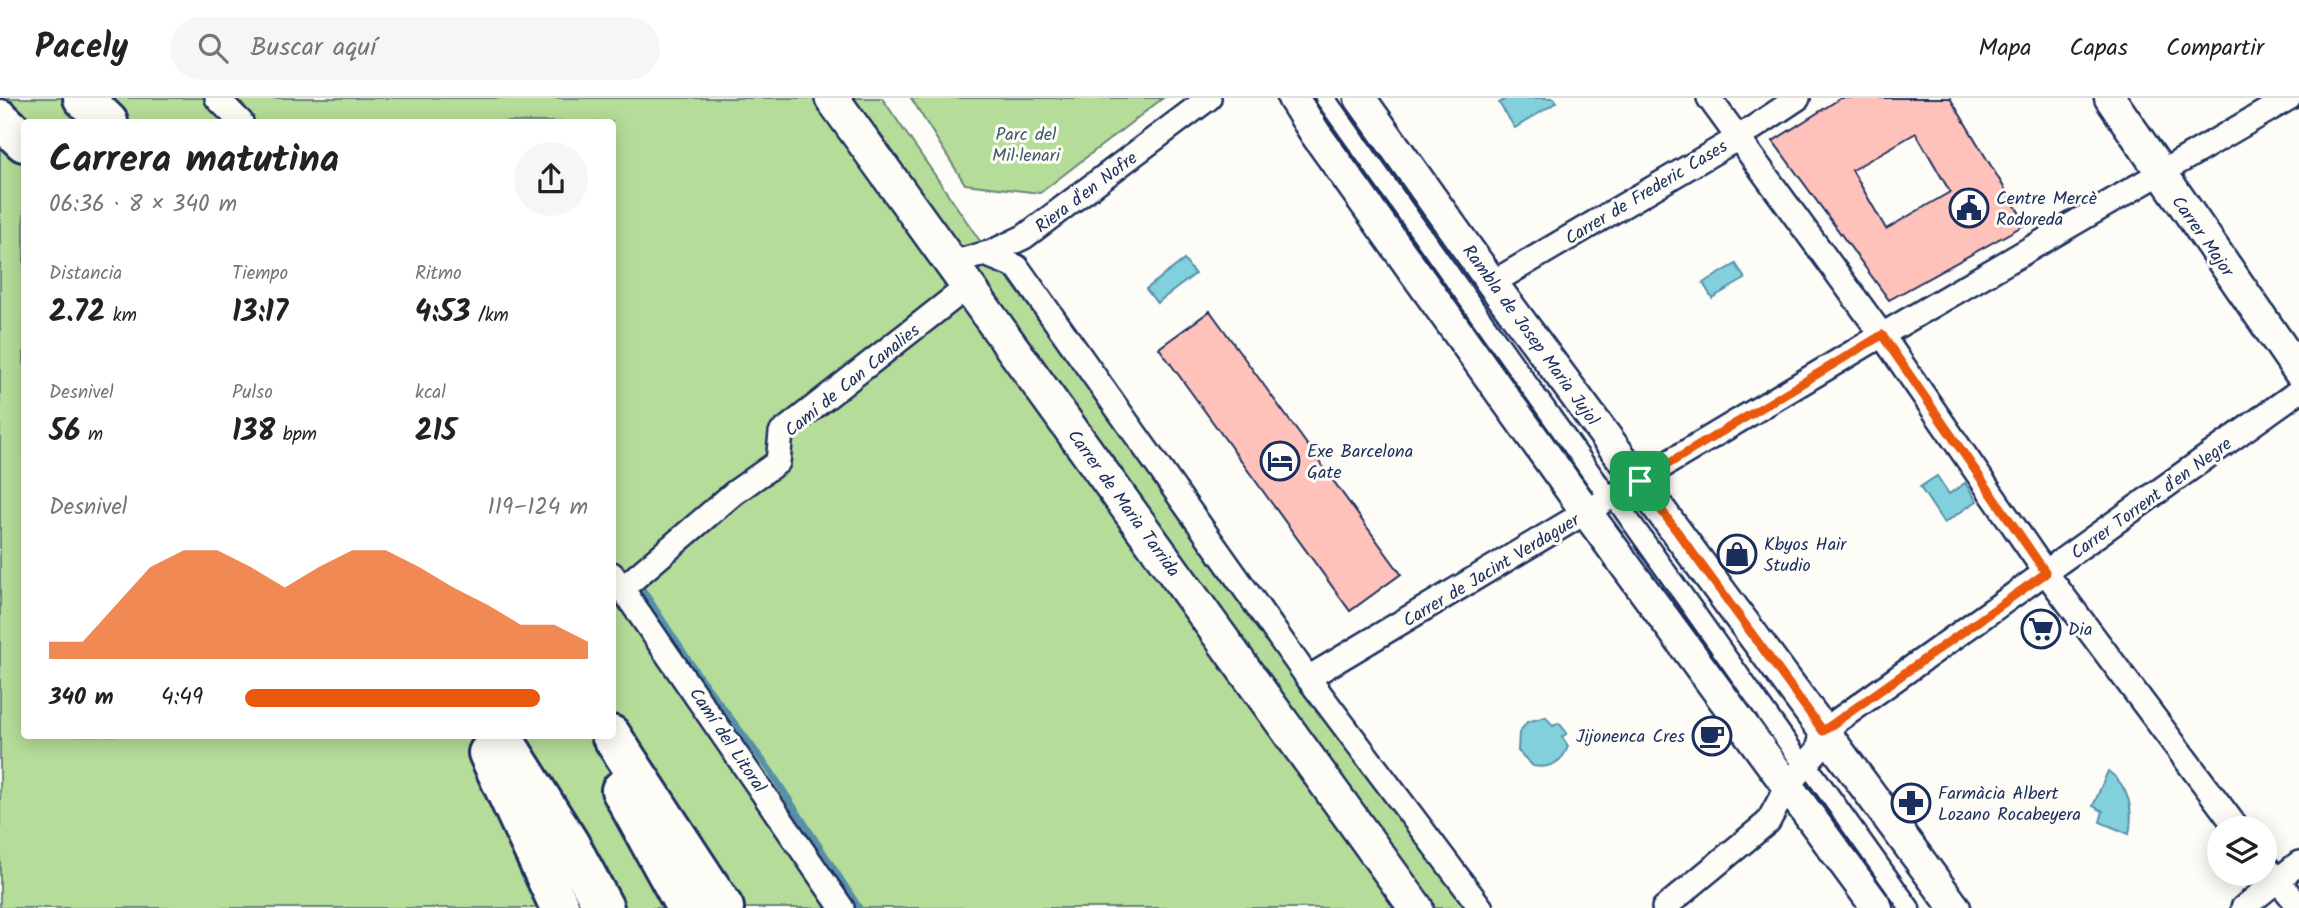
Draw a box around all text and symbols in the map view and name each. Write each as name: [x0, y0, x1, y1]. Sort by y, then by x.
search box: [170, 17, 660, 80]
text: Pacely: [35, 22, 128, 75]
text: Buscar aquí: [250, 27, 376, 69]
icon: search: [194, 29, 232, 67]
text: Mapa: [1979, 29, 2031, 68]
text: Capas: [2069, 29, 2128, 68]
text: Compartir: [2166, 29, 2264, 68]
park label: Parc del Mil·lenari: [992, 121, 1061, 171]
text: Carrera matutina: [49, 131, 339, 191]
street label: Carrer de Frederic Cases: [1560, 133, 1734, 253]
button: share: [514, 142, 588, 216]
street label: Riera d'en Nofre: [1029, 145, 1144, 242]
place label: Centre Mercè Rodoreda: [1996, 185, 2097, 235]
text: 06:36 · 8 × 340 m: [49, 187, 237, 223]
public building icon: Centre Mercè Rodoreda: [1948, 187, 1990, 229]
street label: Carrer Major: [2163, 190, 2241, 284]
street label: Rambla de Josep Maria Jujol: [1454, 239, 1606, 433]
text: Distancia: [49, 259, 122, 289]
text: Tiempo: [232, 259, 288, 289]
text: Ritmo: [415, 259, 462, 289]
text: 2.72: [49, 289, 105, 337]
text: 13:17: [232, 289, 288, 337]
text: 4:53: [415, 289, 470, 337]
text: km: [105, 301, 137, 331]
text: /km: [470, 301, 509, 331]
street label: Camí de Can Canalies: [779, 317, 927, 445]
text: Desnivel: [49, 378, 114, 408]
text: Pulso: [232, 378, 273, 408]
text: kcal: [415, 378, 446, 408]
text: 56: [49, 408, 80, 456]
text: 138: [232, 408, 275, 456]
text: 215: [415, 408, 457, 456]
text: m: [80, 420, 103, 450]
text: bpm: [275, 420, 317, 450]
street label: Carrer de Maria Tarrida: [1059, 424, 1187, 584]
street label: Carrer Torrent d'en Negre: [2065, 431, 2239, 568]
place label: Exe Barcelona Gate: [1307, 438, 1413, 488]
hotel icon: Exe Barcelona Gate: [1259, 440, 1301, 482]
pin: [1610, 451, 1670, 511]
icon: arrive: [1621, 462, 1659, 500]
text: Desnivel: [49, 490, 127, 526]
text: 119–124 m: [488, 490, 588, 526]
street label: Carrer de Jacint Verdaguer: [1398, 506, 1587, 636]
place label: Kbyos Hair Studio: [1764, 531, 1847, 581]
shop icon: Kbyos Hair Studio: [1716, 533, 1758, 575]
supermarket icon: Dia: [2020, 608, 2062, 650]
place label: Dia: [2068, 616, 2092, 645]
text: 340 m: [49, 680, 114, 716]
text: 4:49: [161, 680, 203, 716]
street label: Camí del Litoral: [681, 682, 773, 800]
cafe icon: Jijonenca Cres: [1691, 715, 1733, 757]
place label: Jijonenca Cres: [1576, 723, 1685, 752]
place label: Farmàcia Albert Lozano Rocabeyera: [1938, 780, 2081, 830]
pharmacy icon: Farmàcia Albert Lozano Rocabeyera: [1890, 782, 1932, 824]
map controls: [2207, 816, 2277, 886]
button: layers: [2207, 816, 2277, 886]

